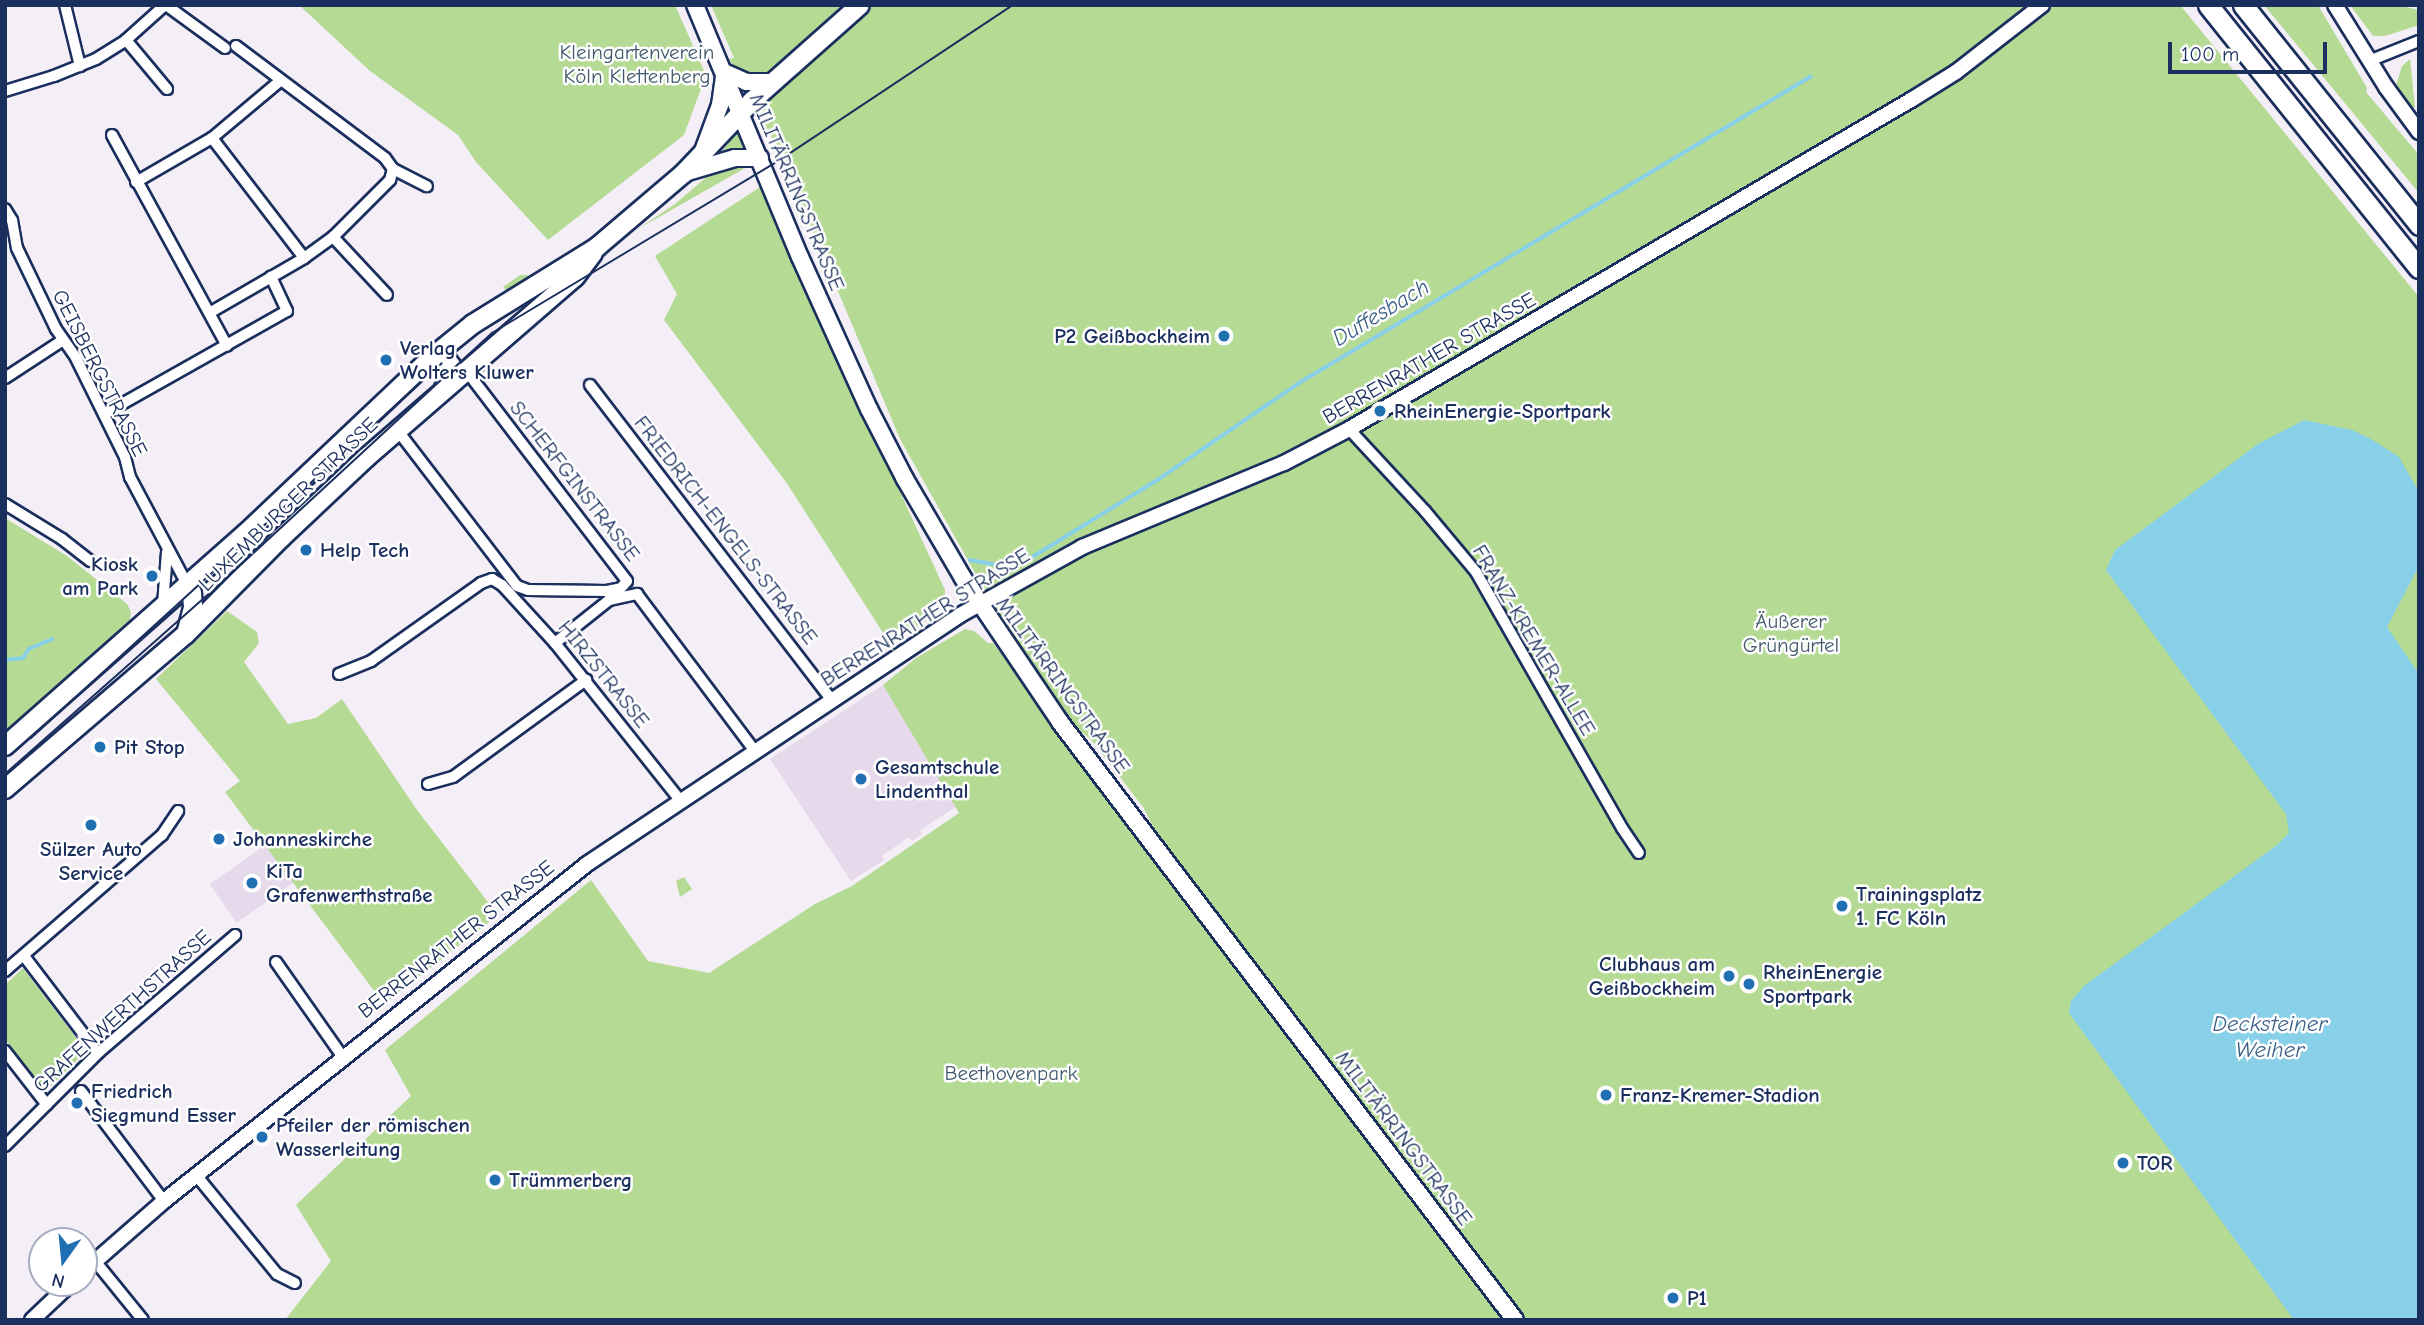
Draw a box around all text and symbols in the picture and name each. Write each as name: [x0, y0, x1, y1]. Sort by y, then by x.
scale bar: [2172, 28, 2331, 72]
park label: Kleingartenverein Köln Klettenberg: [560, 39, 714, 89]
text: 100 m: [2181, 42, 2239, 66]
street label: MILITÄRRINGSTRASSE: [744, 90, 850, 294]
water label: Duffesbach: [1328, 273, 1434, 353]
street label: GEISBERGSTRASSE: [47, 285, 153, 461]
street label: BERRENRATHER STRASSE: [1318, 287, 1540, 429]
place label: P2 Geißbockheim: [1054, 323, 1210, 349]
marker: P2 Geißbockheim: [1216, 328, 1232, 344]
place label: Verlag Wolters Kluwer: [400, 335, 534, 385]
marker: Verlag Wolters Kluwer: [378, 352, 394, 368]
street label: SCHERFGINSTRASSE: [505, 396, 645, 566]
place label: RheinEnergie-Sportpark: [1394, 398, 1611, 424]
marker: RheinEnergie-Sportpark: [1372, 403, 1388, 419]
street label: FRIEDRICH-ENGELS-STRASSE: [629, 411, 823, 649]
street label: LUXEMBURGER STRASSE: [193, 412, 383, 596]
place label: Help Tech: [320, 537, 409, 563]
street label: FRANZ-KREMER-ALLEE: [1467, 540, 1601, 740]
marker: Help Tech: [298, 542, 314, 558]
street label: BERRENRATHER STRASSE: [816, 542, 1034, 692]
place label: Kiosk am Park: [62, 551, 138, 601]
marker: Kiosk am Park: [144, 568, 160, 584]
street label: MILITÄRRINGSTRASSE: [991, 592, 1135, 778]
park label: Äußerer Grüngürtel: [1743, 608, 1839, 658]
street label: HIRZSTRASSE: [553, 615, 655, 733]
place label: Pit Stop: [114, 734, 185, 760]
marker: Pit Stop: [92, 739, 108, 755]
place label: Gesamtschule Lindenthal: [875, 754, 999, 804]
marker: Gesamtschule Lindenthal: [853, 771, 869, 787]
marker: Sülzer Auto Service: [83, 817, 99, 833]
place label: Johanneskirche: [233, 826, 372, 852]
marker: Johanneskirche: [211, 831, 227, 847]
place label: Sülzer Auto Service: [40, 836, 142, 886]
street label: BERRENRATHER STRASSE: [353, 855, 559, 1023]
place label: KiTa Grafenwerthstraße: [266, 858, 433, 908]
marker: KiTa Grafenwerthstraße: [244, 875, 260, 891]
place label: Trainingsplatz 1. FC Köln: [1856, 881, 1981, 931]
marker: Trainingsplatz 1. FC Köln: [1834, 898, 1850, 914]
street label: GRAFENWERTHSTRASSE: [28, 924, 216, 1098]
place label: Clubhaus am Geißbockheim: [1589, 951, 1715, 1001]
place label: RheinEnergie Sportpark: [1763, 959, 1882, 1009]
marker: Clubhaus am Geißbockheim: [1721, 968, 1737, 984]
marker: RheinEnergie Sportpark: [1741, 976, 1757, 992]
water label: Decksteiner Weiher: [2213, 1010, 2327, 1064]
street label: MILITÄRRINGSTRASSE: [1330, 1046, 1478, 1230]
park label: Beethovenpark: [944, 1060, 1078, 1086]
place label: Friedrich Siegmund Esser: [91, 1078, 236, 1128]
place label: Franz-Kremer-Stadion: [1620, 1082, 1820, 1108]
marker: Franz-Kremer-Stadion: [1598, 1087, 1614, 1103]
marker: Friedrich Siegmund Esser: [69, 1095, 85, 1111]
place label: Pfeiler der römischen Wasserleitung: [276, 1112, 470, 1162]
marker: Pfeiler der römischen Wasserleitung: [254, 1129, 270, 1145]
place label: TOR: [2137, 1150, 2172, 1176]
marker: TOR: [2115, 1155, 2131, 1171]
place label: Trümmerberg: [509, 1167, 632, 1193]
marker: Trümmerberg: [487, 1172, 503, 1188]
north arrow: [28, 1227, 98, 1297]
text: N: [49, 1268, 67, 1293]
place label: P1: [1687, 1285, 1707, 1311]
marker: P1: [1665, 1290, 1681, 1306]

